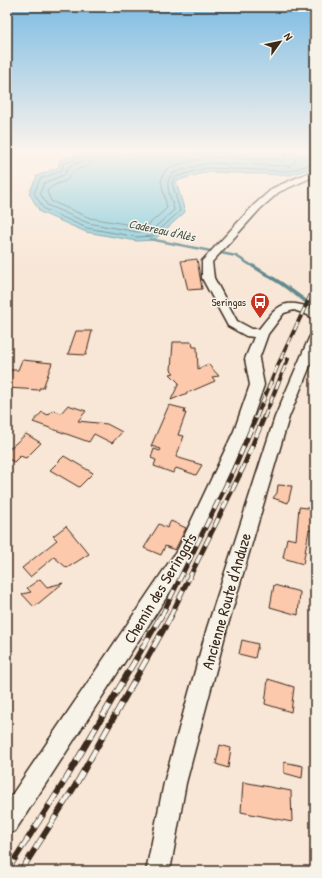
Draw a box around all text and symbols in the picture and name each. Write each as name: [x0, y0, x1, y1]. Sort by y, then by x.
north arrow: [260, 22, 300, 62]
text: N: [281, 30, 296, 43]
water label: Cadereau d'Alès: [127, 215, 198, 246]
bus stop icon: Seringas: [249, 291, 271, 319]
place label: Seringas: [211, 295, 246, 309]
street label: Chemin des Seringats: [118, 529, 202, 647]
street label: Ancienne Route d'Anduze: [196, 530, 256, 672]

